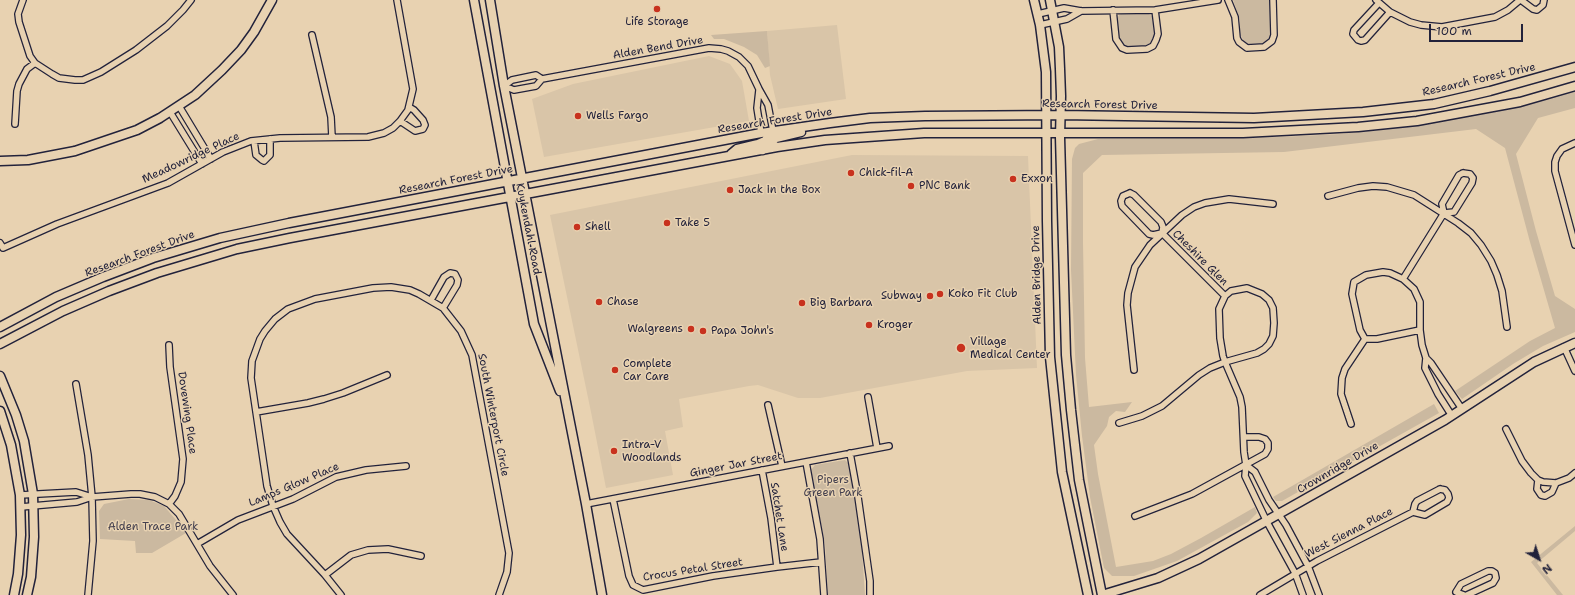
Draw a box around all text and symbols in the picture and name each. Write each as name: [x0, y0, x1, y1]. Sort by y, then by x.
marker: Life Storage: [652, 4, 662, 14]
place label: Life Storage: [625, 15, 689, 29]
scale bar: [1431, 16, 1525, 42]
text: 100 m: [1436, 23, 1472, 39]
street label: Alden Bend Drive: [612, 34, 704, 62]
street label: Research Forest Drive: [1421, 61, 1537, 99]
street label: Research Forest Drive: [1042, 97, 1158, 113]
street label: Research Forest Drive: [717, 105, 833, 137]
place label: Wells Fargo: [586, 109, 648, 123]
marker: Wells Fargo: [573, 111, 583, 121]
street label: Meadowridge Place: [140, 130, 242, 186]
street label: Research Forest Drive: [398, 162, 514, 198]
place label: Chick-fil-A: [859, 166, 913, 180]
marker: Chick-fil-A: [846, 168, 856, 178]
place label: Exxon: [1021, 172, 1053, 186]
marker: Exxon: [1008, 174, 1018, 184]
place label: PNC Bank: [919, 179, 970, 193]
marker: PNC Bank: [906, 181, 916, 191]
street label: Kuykendahl Road: [513, 182, 543, 276]
place label: Jack in the Box: [738, 183, 820, 197]
marker: Jack in the Box: [725, 185, 735, 195]
place label: Take 5: [675, 216, 710, 230]
marker: Take 5: [662, 218, 672, 228]
place label: Shell: [585, 220, 611, 234]
marker: Shell: [572, 222, 582, 232]
street label: Alden Bridge Drive: [1030, 225, 1044, 325]
street label: Cheshire Glen: [1169, 227, 1231, 289]
street label: Research Forest Drive: [83, 228, 197, 280]
place label: Koko Fit Club: [948, 287, 1018, 301]
place label: Subway: [881, 289, 922, 303]
marker: Koko Fit Club: [935, 289, 945, 299]
marker: Subway: [925, 291, 935, 301]
place label: Chase: [607, 295, 639, 309]
place label: Big Barbara: [810, 296, 872, 310]
marker: Chase: [594, 297, 604, 307]
marker: Big Barbara: [797, 298, 807, 308]
place label: Kroger: [877, 318, 913, 332]
marker: Kroger: [864, 320, 874, 330]
place label: Walgreens: [627, 322, 683, 336]
marker: Walgreens: [686, 324, 696, 334]
place label: Papa John's: [711, 324, 774, 338]
marker: Papa John's: [698, 326, 708, 336]
place label: Village Medical Center: [970, 335, 1051, 361]
marker: Village Medical Center: [955, 342, 967, 354]
street label: South Winterport Circle: [475, 352, 511, 478]
place label: Complete Car Care: [623, 357, 672, 383]
marker: Complete Car Care: [610, 365, 620, 375]
street label: Dovewing Place: [175, 371, 199, 455]
place label: Intra-V Woodlands: [622, 438, 682, 464]
street label: Crownridge Drive: [1295, 439, 1381, 497]
marker: Intra-V Woodlands: [609, 446, 619, 456]
street label: Ginger Jar Street: [689, 450, 783, 480]
street label: Lamps Glow Place: [247, 460, 341, 510]
park label: Pipers Green Park: [803, 473, 863, 499]
street label: Satchet Lane: [767, 482, 791, 552]
street label: West Sienna Place: [1303, 505, 1395, 561]
park label: Alden Trace Park: [108, 520, 198, 534]
north arrow: [1519, 539, 1559, 579]
street label: Crocus Petal Street: [642, 556, 744, 584]
text: N: [1539, 560, 1555, 577]

